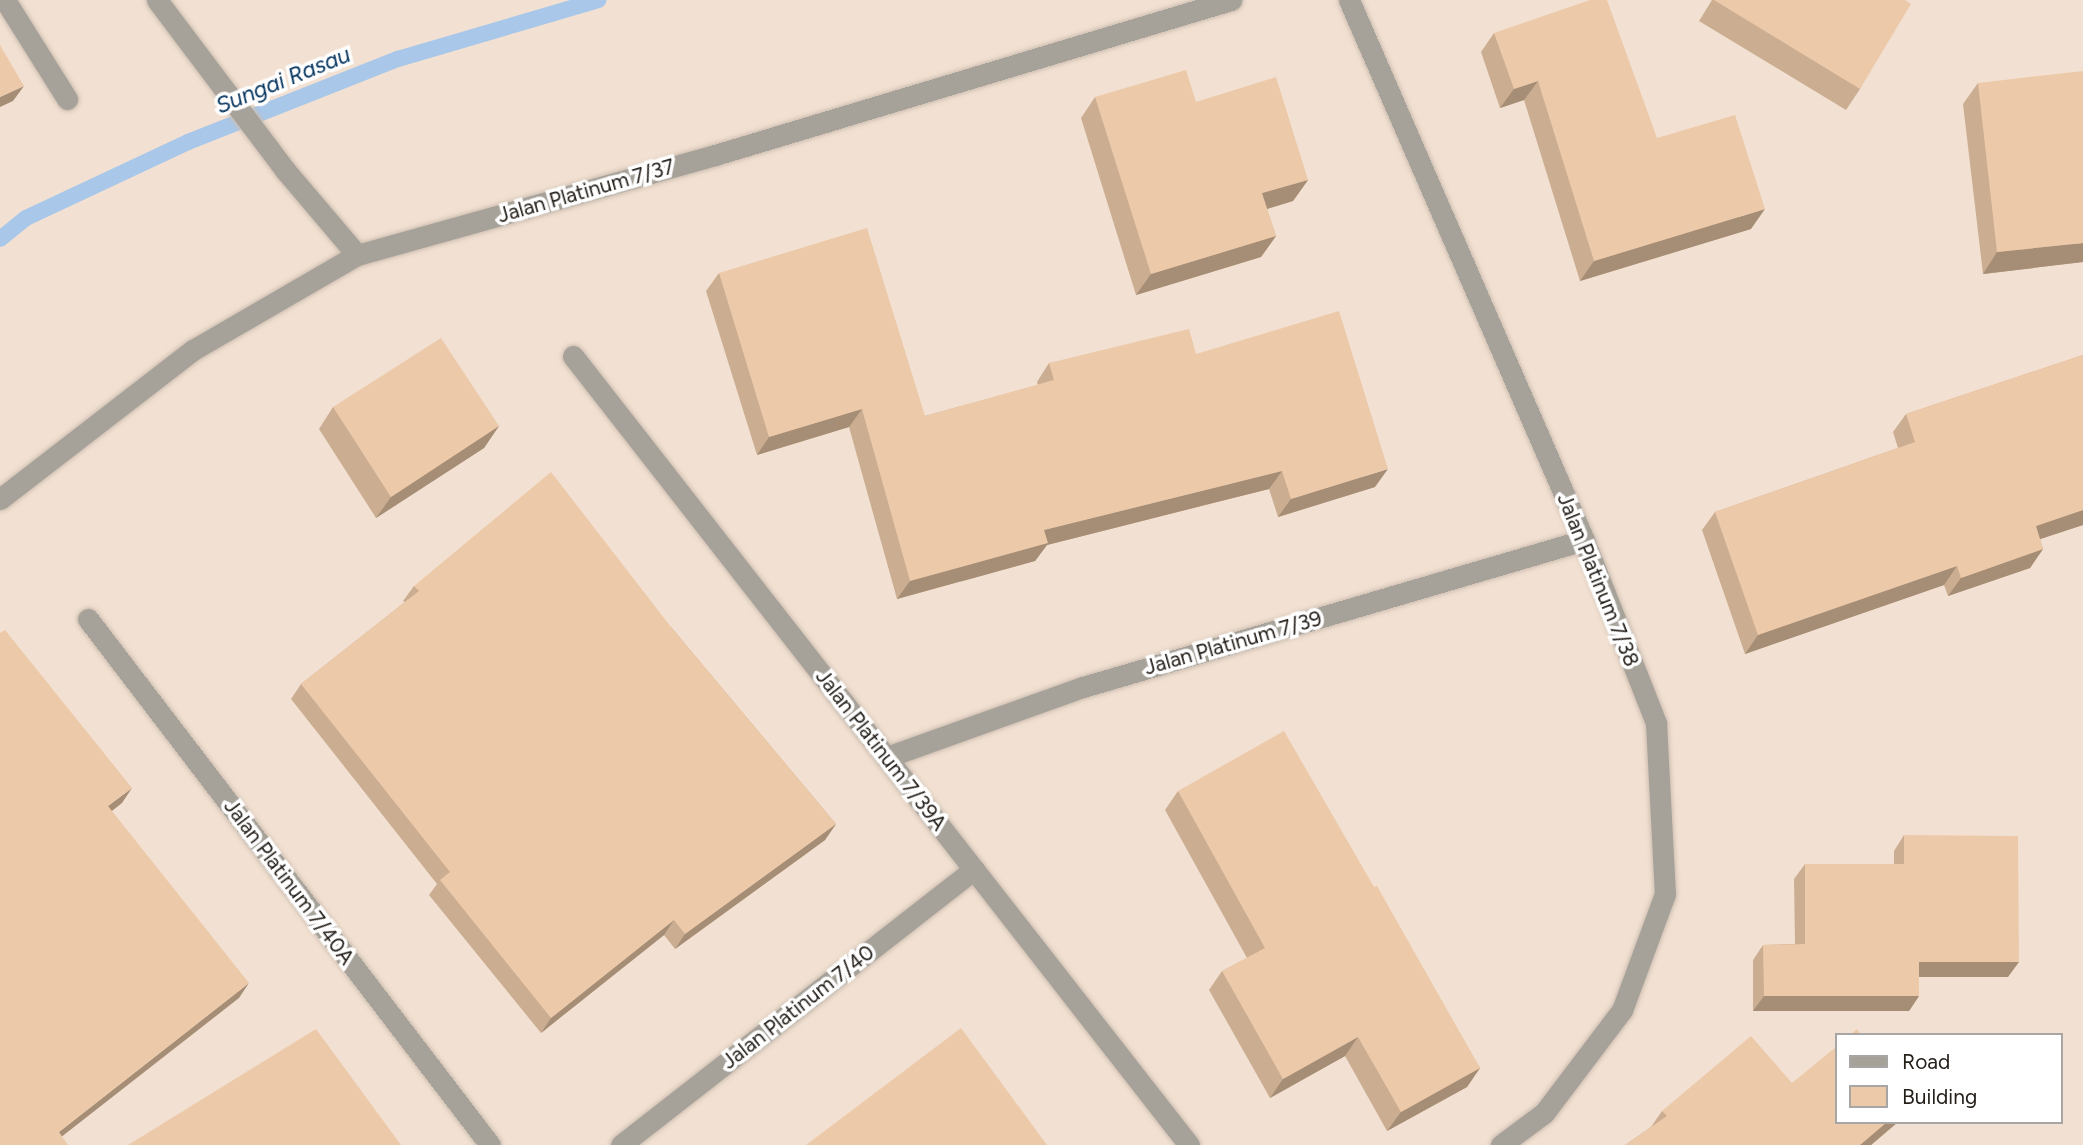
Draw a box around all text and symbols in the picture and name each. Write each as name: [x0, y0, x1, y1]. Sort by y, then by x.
water label: Sungai Rasau: [212, 40, 354, 120]
street label: Jalan Platinum 7/37: [495, 154, 677, 228]
street label: Jalan Platinum 7/38: [1552, 490, 1644, 670]
street label: Jalan Platinum 7/39: [1141, 606, 1325, 680]
street label: Jalan Platinum 7/39A: [810, 664, 952, 836]
street label: Jalan Platinum 7/40A: [219, 794, 359, 970]
street label: Jalan Platinum 7/40: [717, 940, 879, 1074]
legend: [1834, 1033, 2062, 1124]
text: Road: [1902, 1049, 1950, 1074]
text: Building: [1902, 1084, 1977, 1109]

